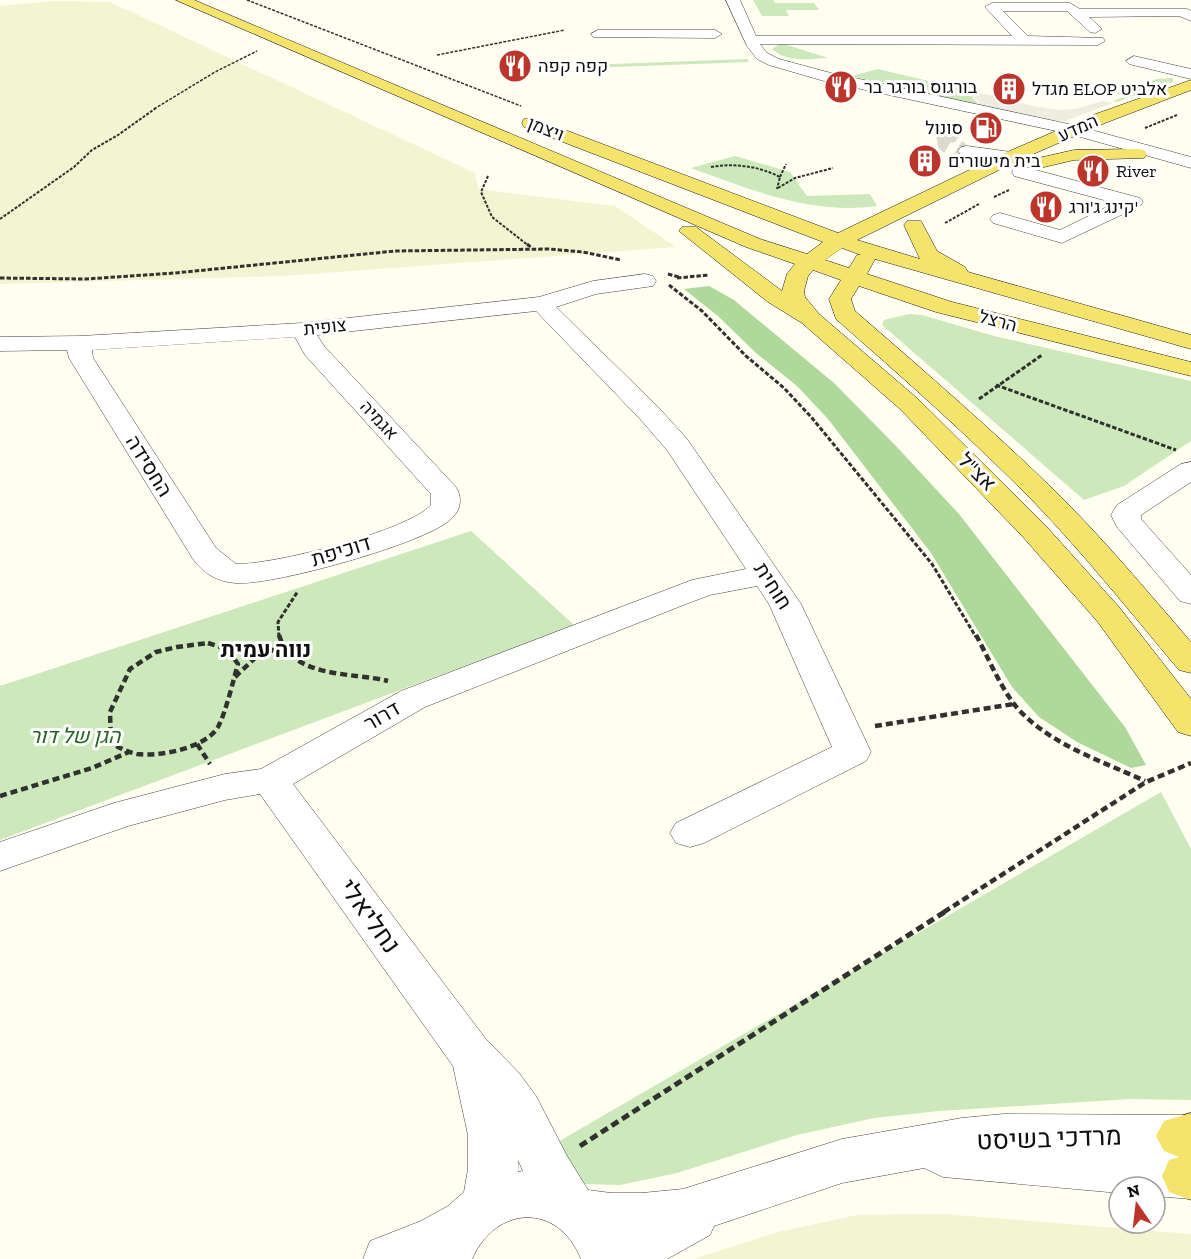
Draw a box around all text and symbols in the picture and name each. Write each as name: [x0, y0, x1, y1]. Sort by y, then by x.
restaurant icon: קפה קפה: [497, 48, 533, 84]
place label: קפה קפה: [538, 55, 608, 77]
restaurant icon: בורגוס בורגר בר: [823, 69, 859, 105]
building icon: מגדל ELOP אלביט: [991, 71, 1027, 107]
place label: בורגוס בורגר בר: [864, 76, 978, 98]
place label: מגדל ELOP אלביט: [1032, 78, 1167, 100]
street label: המדע: [1054, 109, 1102, 147]
fuel station icon: סונול: [968, 110, 1004, 146]
street label: ויצמן: [525, 112, 567, 146]
place label: סונול: [925, 117, 963, 139]
building icon: בית מישורים: [907, 143, 943, 179]
place label: בית מישורים: [948, 150, 1041, 172]
restaurant icon: River: [1075, 153, 1111, 189]
place label: River: [1116, 160, 1157, 182]
restaurant icon: קינג ג'ורג': [1028, 189, 1064, 225]
place label: קינג ג'ורג': [1069, 196, 1138, 218]
street label: הרצל: [977, 305, 1019, 337]
street label: צופית: [302, 314, 348, 340]
street label: אגמיה: [355, 396, 403, 444]
street label: החסידה: [121, 430, 178, 501]
street label: אצ"ל: [953, 447, 1002, 496]
street label: דוכיפת: [308, 530, 374, 571]
street label: חוחית: [749, 557, 798, 614]
district label: נווה עמית: [221, 636, 311, 663]
street label: דרור: [359, 695, 404, 736]
park label: הגן של דור: [30, 723, 122, 748]
street label: נחליאלי: [332, 872, 408, 960]
street label: מרדכי בשיסט: [976, 1119, 1122, 1157]
north arrow: [1107, 1175, 1167, 1235]
text: N: [1125, 1180, 1142, 1202]

